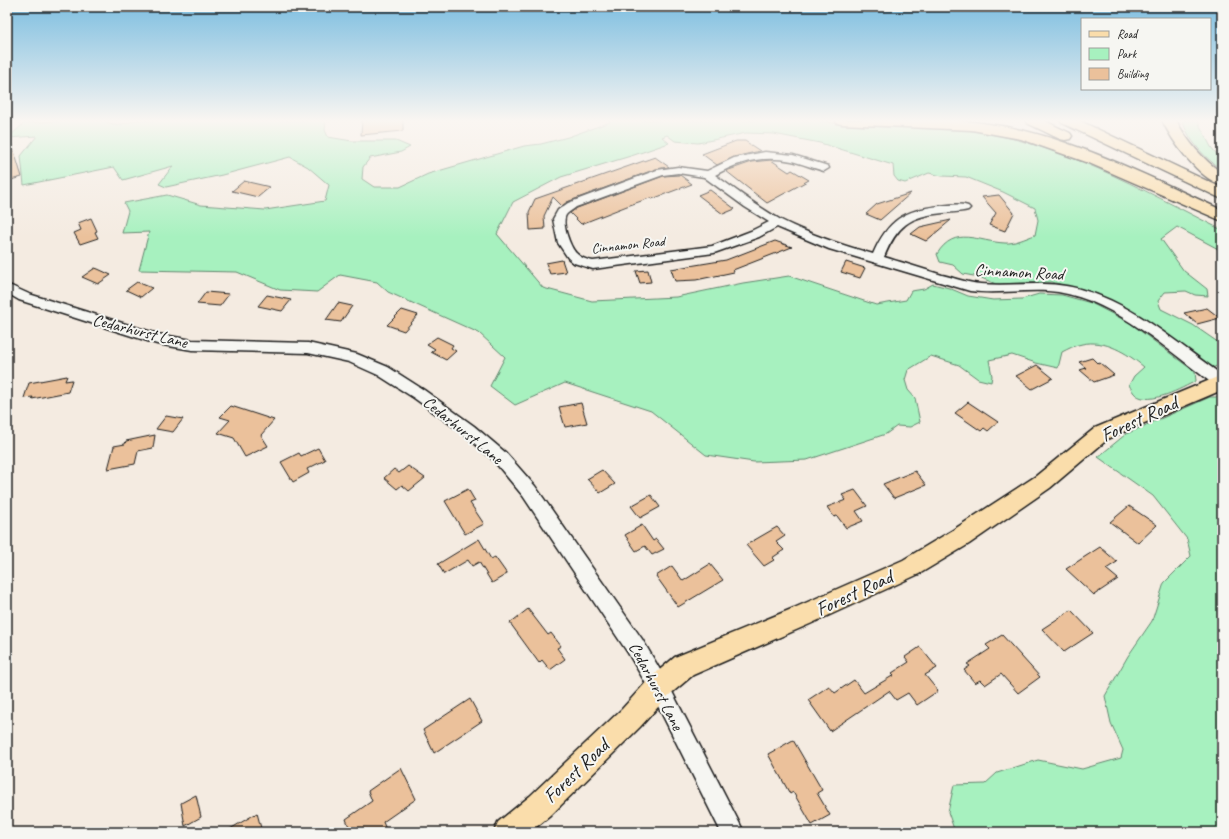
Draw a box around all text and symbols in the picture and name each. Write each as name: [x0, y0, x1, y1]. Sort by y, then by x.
legend: [1081, 18, 1211, 90]
text: Road: [1117, 26, 1139, 42]
text: Park: [1117, 46, 1138, 62]
text: Building: [1117, 66, 1149, 82]
street label: Cinnamon Road: [591, 232, 668, 257]
street label: Cinnamon Road: [974, 259, 1067, 285]
street label: Cedarhurst Lane: [91, 309, 191, 353]
street label: Forest Road: [1097, 389, 1184, 448]
street label: Cedarhurst Lane: [419, 391, 508, 470]
street label: Forest Road: [812, 563, 899, 622]
street label: Cedarhurst Lane: [624, 638, 689, 735]
street label: Forest Road: [538, 731, 616, 808]

